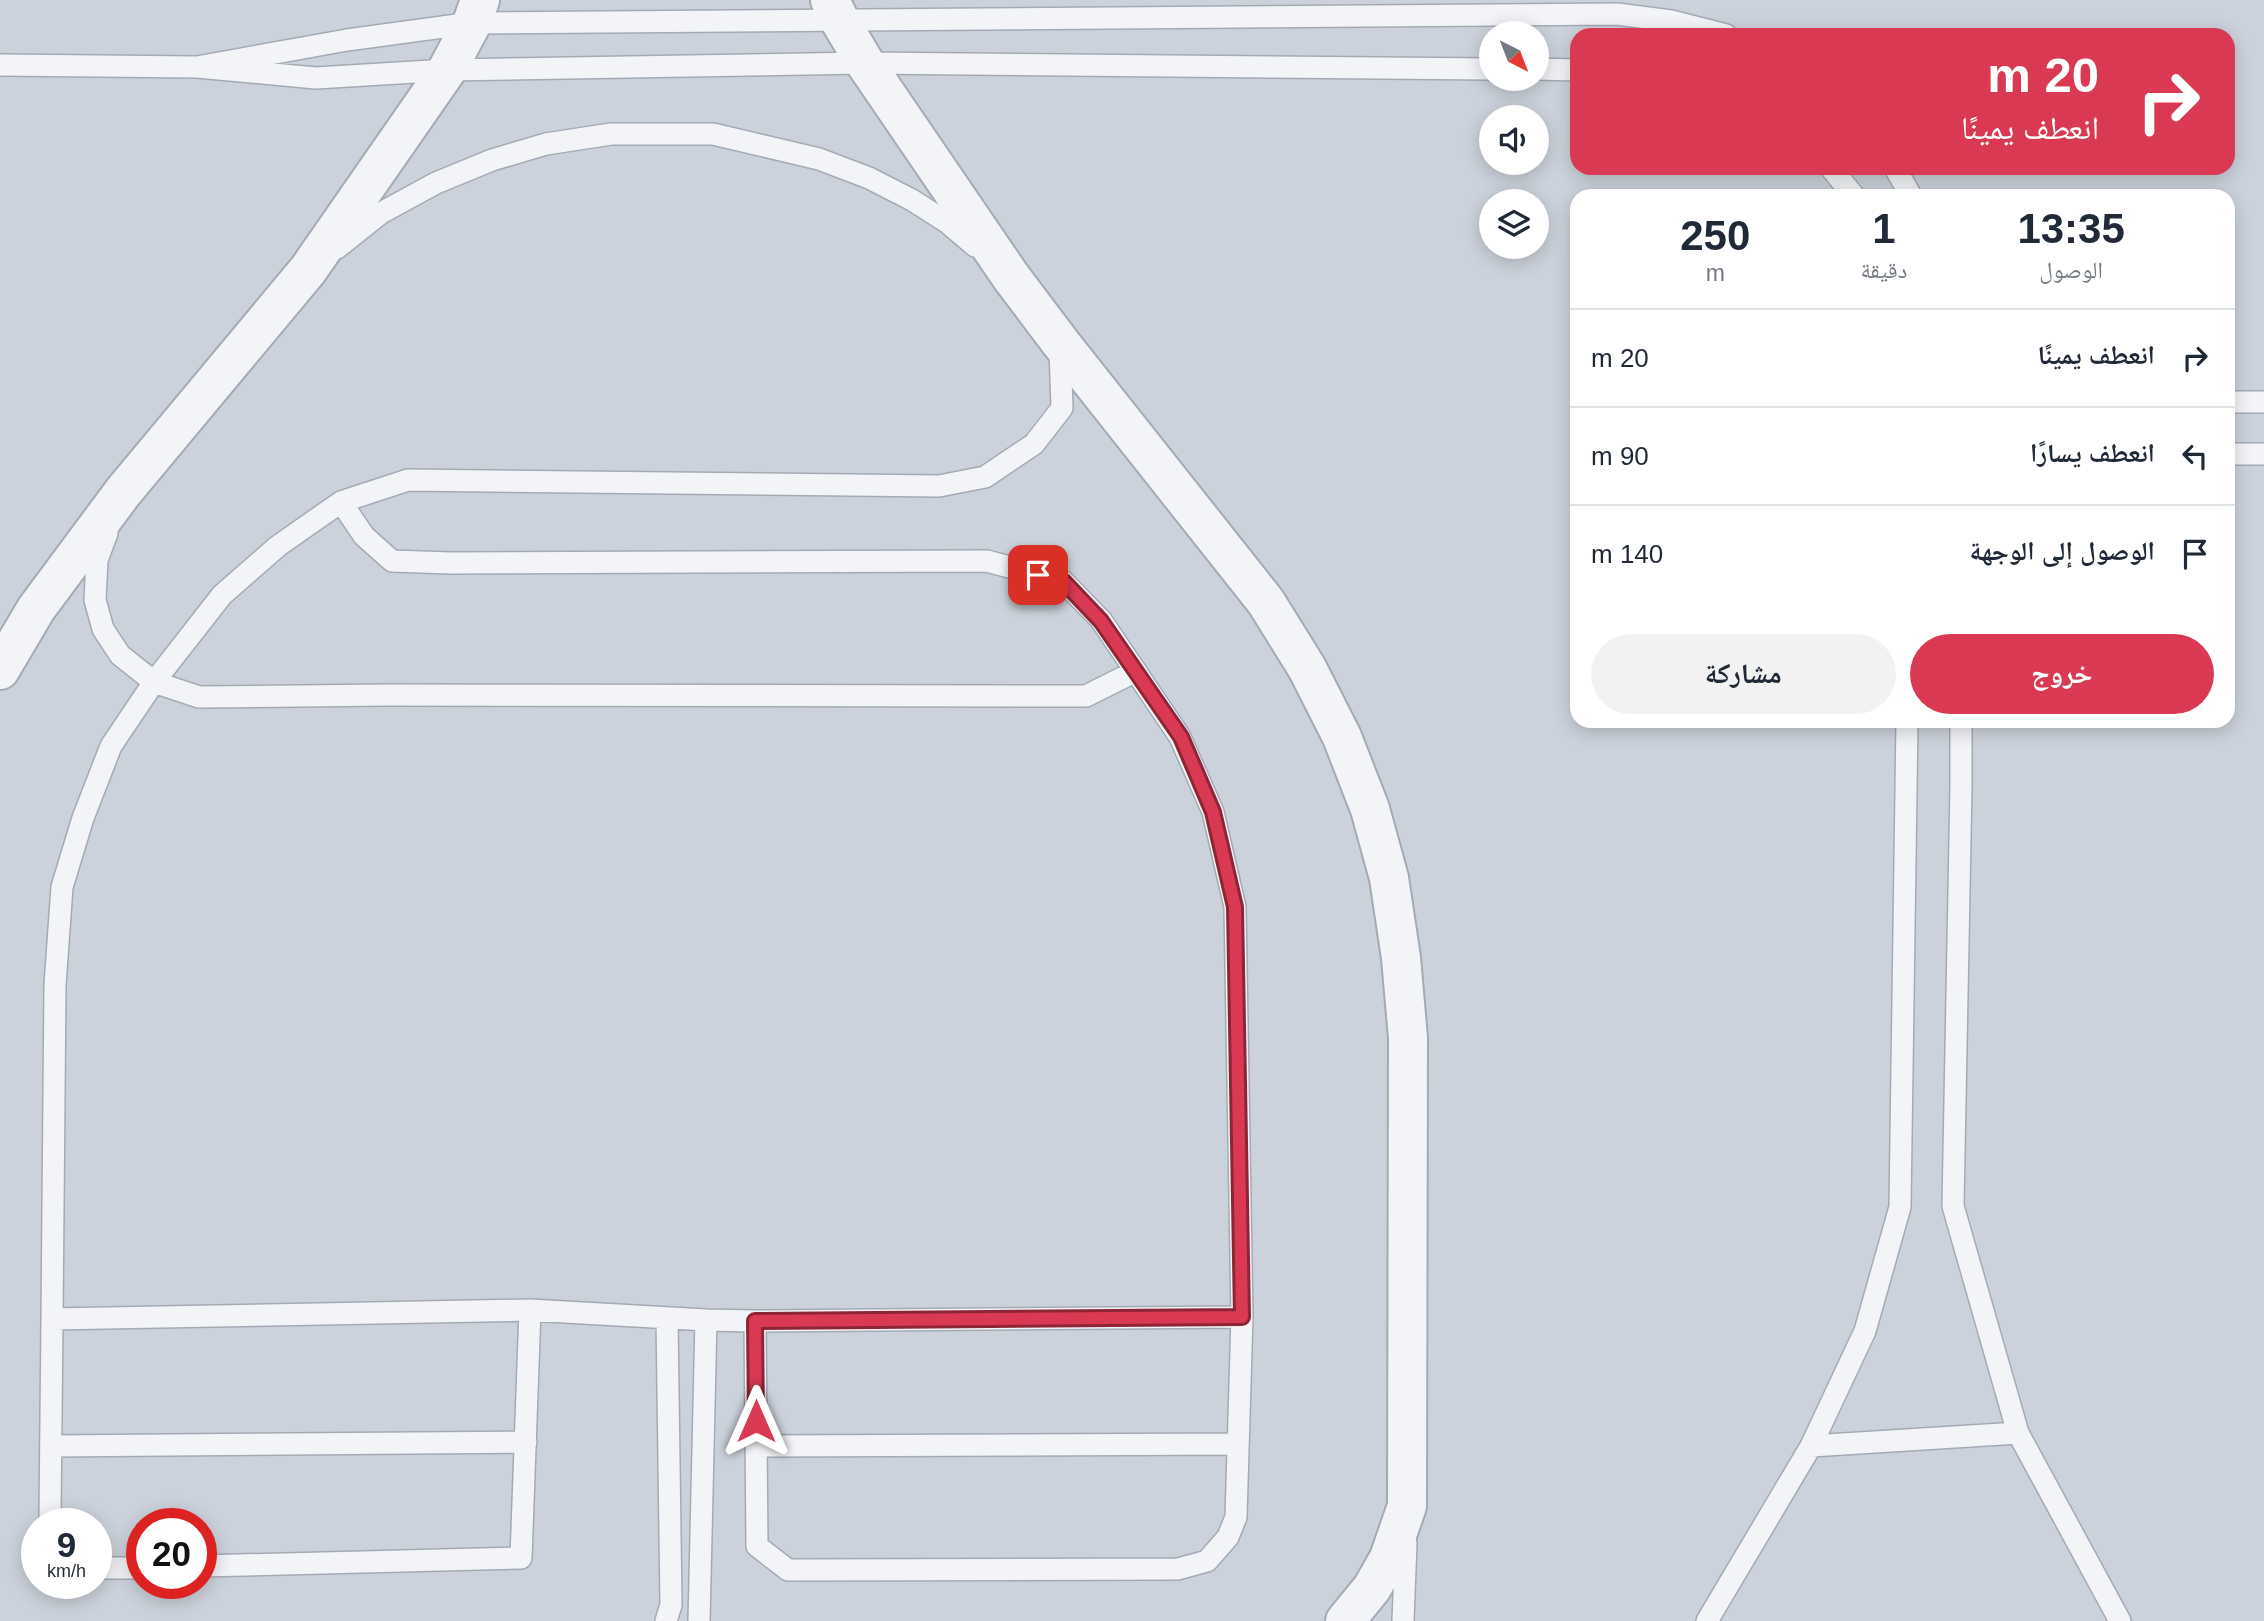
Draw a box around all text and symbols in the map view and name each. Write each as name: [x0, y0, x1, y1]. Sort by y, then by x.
north arrow: [1479, 21, 1549, 91]
map controls: [1479, 21, 1549, 259]
text: 20 m: [1987, 48, 2099, 102]
icon: right: [2123, 56, 2214, 147]
button: sound: [1479, 105, 1549, 175]
text: انعطف يمينًا: [1961, 110, 2099, 146]
button: layers: [1479, 189, 1549, 259]
text: 1: [1872, 205, 1896, 252]
text: 13:35: [2017, 205, 2125, 252]
text: 250: [1680, 212, 1750, 259]
text: دقيقة: [1860, 257, 1907, 283]
text: الوصول: [2039, 257, 2103, 283]
text: m: [1706, 260, 1725, 286]
icon: right: [2176, 339, 2214, 377]
text: انعطف يمينًا: [2038, 340, 2155, 370]
text: 20 m: [1591, 343, 1649, 373]
icon: left: [2176, 437, 2214, 475]
text: انعطف يسارًا: [2030, 438, 2155, 468]
text: 90 m: [1591, 441, 1649, 471]
icon: arrive: [2176, 535, 2214, 573]
text: الوصول إلى الوجهة: [1970, 536, 2155, 566]
text: 140 m: [1591, 539, 1663, 569]
pin: [1008, 545, 1068, 605]
icon: arrive: [1019, 556, 1057, 594]
button: مشاركة: [1591, 634, 1896, 714]
button: خروج: [1910, 634, 2214, 714]
position arrow: [719, 1384, 793, 1458]
speed limit sign: 20: [126, 1508, 217, 1599]
text: 9: [57, 1525, 76, 1564]
text: km/h: [47, 1561, 86, 1581]

